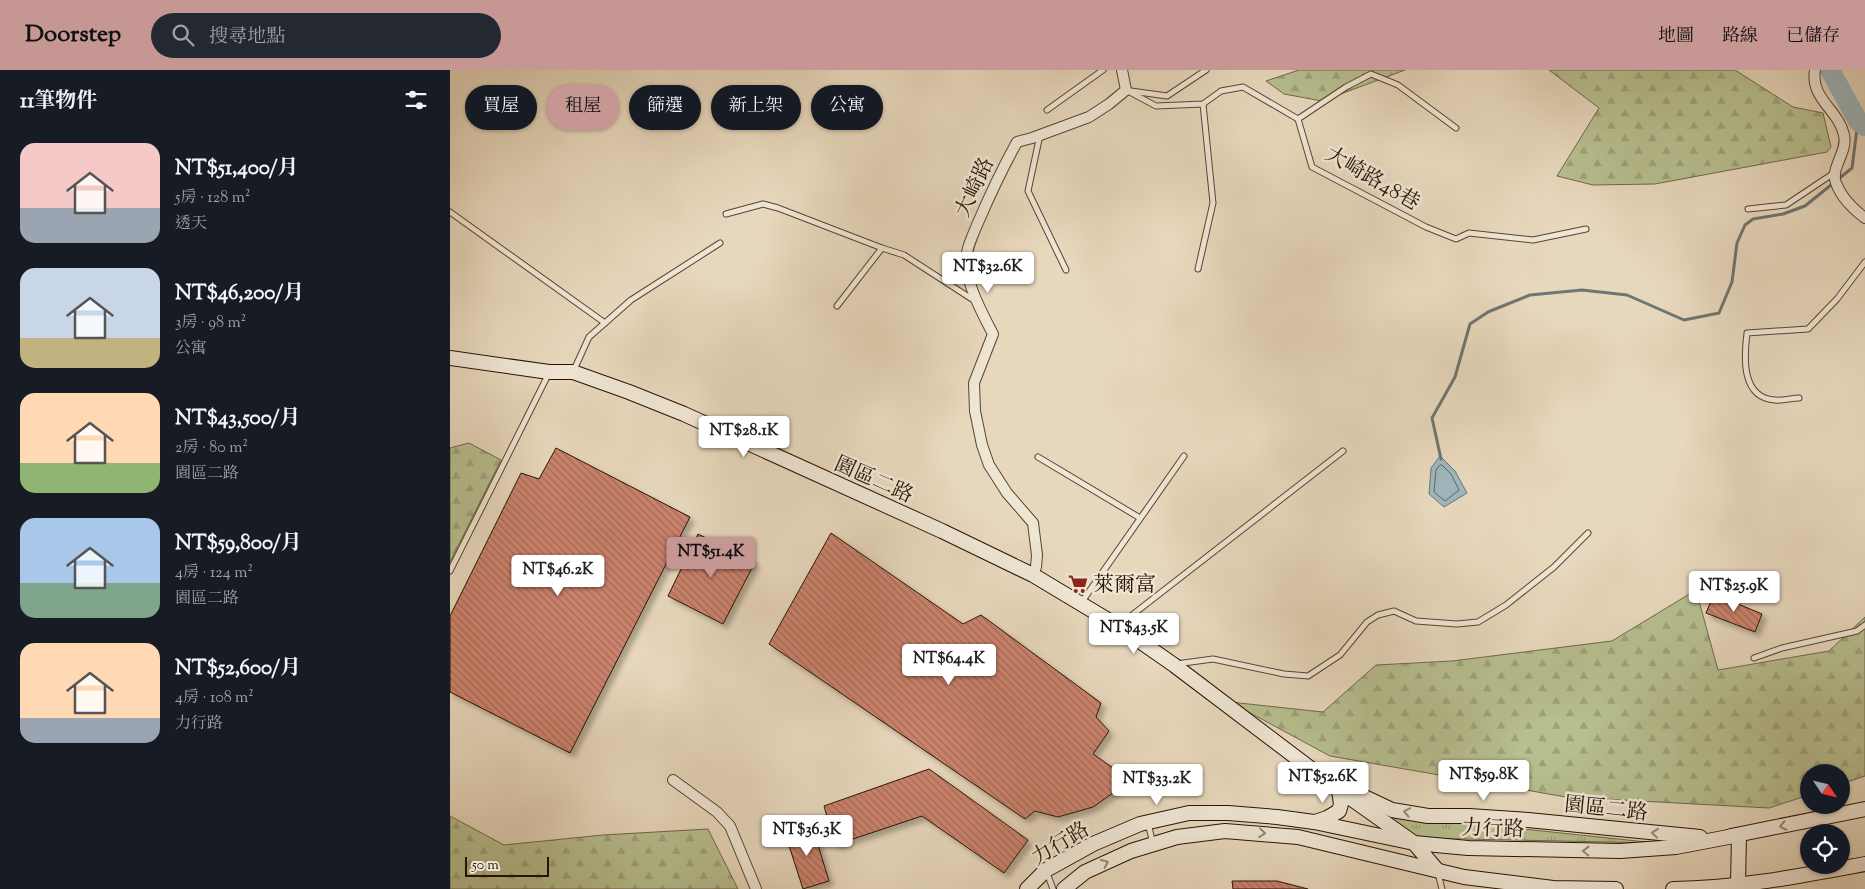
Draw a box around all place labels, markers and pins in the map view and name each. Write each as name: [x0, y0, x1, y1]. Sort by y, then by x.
pin: NT$32.6K: [936, 252, 1040, 294]
pin: NT$28.1K: [692, 416, 796, 458]
pin: NT$51.4K: [659, 536, 763, 579]
pin: NT$46.2K: [506, 554, 610, 597]
pin: NT$25.9K: [1682, 570, 1786, 613]
place label: 萊爾富: [1093, 571, 1156, 601]
supermarket icon: 萊爾富: [1067, 573, 1089, 595]
pin: NT$43.5K: [1082, 612, 1186, 655]
pin: NT$64.4K: [897, 644, 1001, 686]
pin: NT$59.8K: [1432, 760, 1536, 802]
pin: NT$52.6K: [1271, 762, 1375, 804]
pin: NT$33.2K: [1105, 764, 1209, 806]
pin: NT$36.3K: [755, 814, 859, 857]

